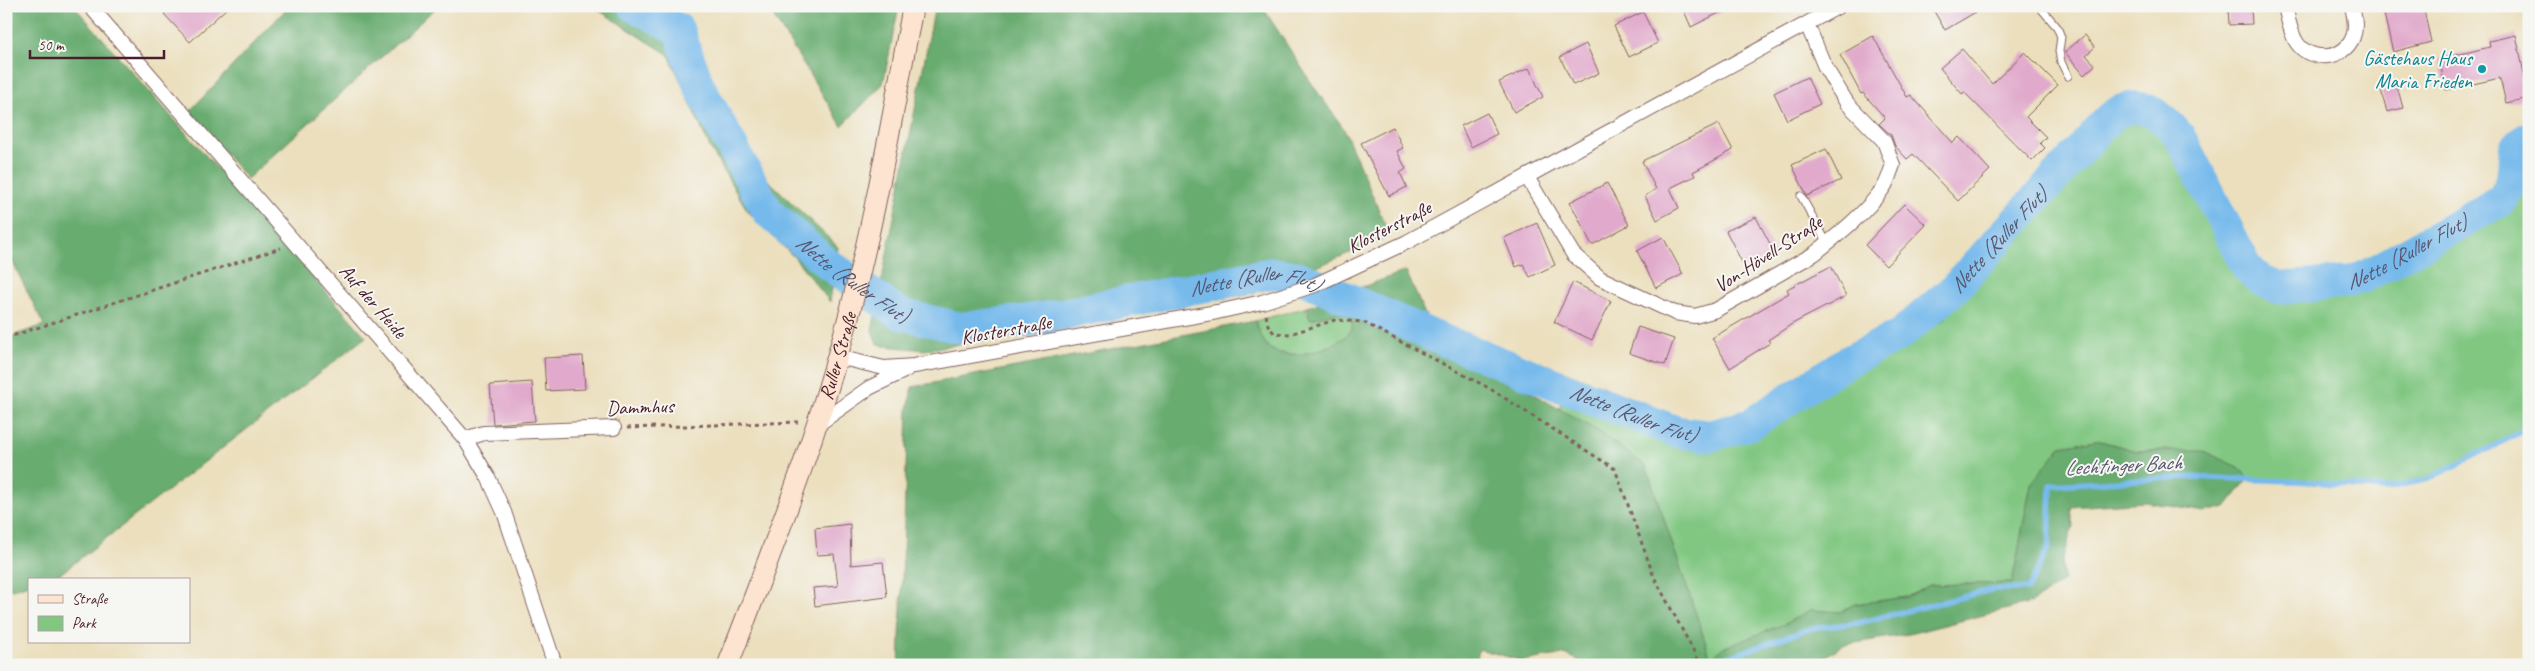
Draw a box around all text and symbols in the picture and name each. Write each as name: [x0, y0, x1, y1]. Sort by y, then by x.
scale bar: [30, 28, 164, 60]
text: 50 m: [38, 36, 65, 55]
place label: Gästehaus Haus Maria Frieden: [2363, 46, 2474, 94]
marker: Gästehaus Haus Maria Frieden: [2476, 63, 2488, 75]
water label: Nette (Ruller Flut): [1944, 179, 2056, 298]
street label: Klosterstraße: [1343, 195, 1437, 259]
water label: Nette (Ruller Flut): [2343, 207, 2475, 295]
street label: Von-Hövell-Straße: [1709, 209, 1828, 298]
water label: Nette (Ruller Flut): [791, 229, 915, 329]
street label: Auf der Heide: [334, 259, 413, 344]
water label: Nette (Ruller Flut): [1187, 259, 1328, 302]
street label: Ruller Straße: [813, 308, 862, 403]
street label: Klosterstraße: [959, 310, 1054, 350]
water label: Nette (Ruller Flut): [1566, 378, 1702, 448]
street label: Dammhus: [606, 393, 676, 421]
water label: Lechtinger Bach: [2064, 449, 2184, 481]
legend: [28, 578, 190, 644]
text: Straße: [72, 590, 108, 609]
text: Park: [72, 614, 97, 633]

